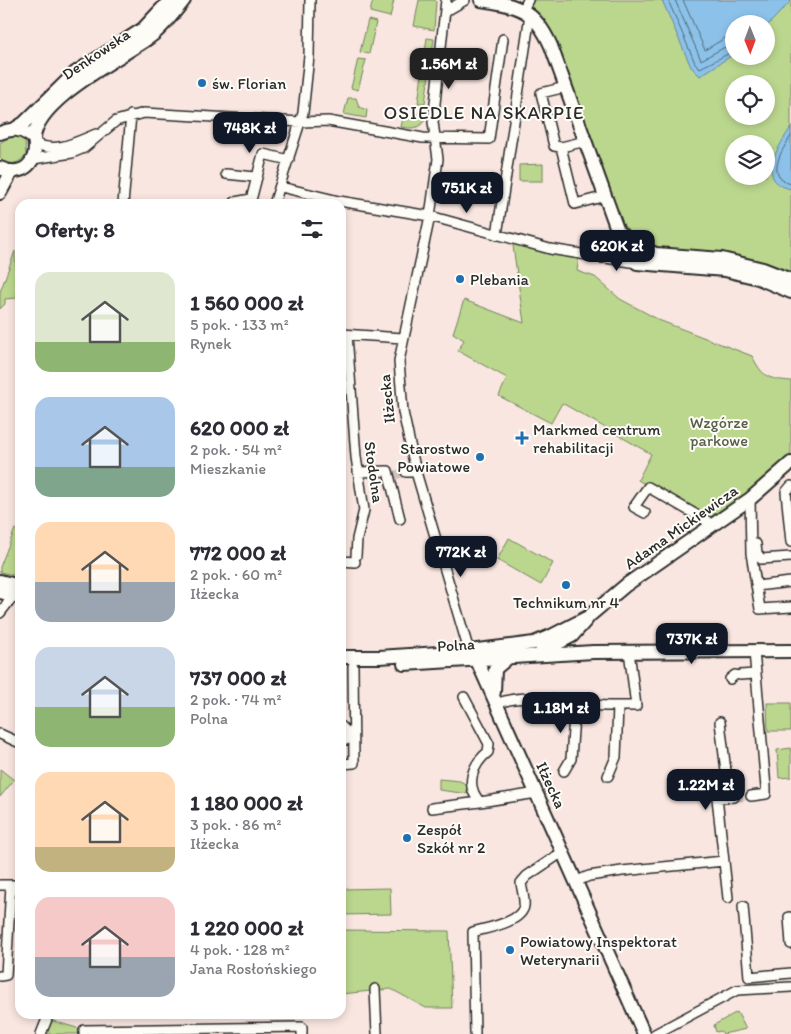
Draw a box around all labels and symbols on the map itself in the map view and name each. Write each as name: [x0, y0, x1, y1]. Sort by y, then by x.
north arrow: [725, 15, 775, 65]
street label: Denkowska: [58, 24, 134, 84]
pin: 1.56M zł: [397, 48, 501, 90]
place label: św. Florian: [212, 74, 286, 93]
marker: św. Florian: [196, 77, 208, 89]
district label: OSIEDLE NA SKARPIE: [383, 101, 585, 124]
pin: 748K zł: [204, 112, 296, 154]
pin: 751K zł: [421, 172, 513, 214]
pin: 620K zł: [571, 230, 663, 272]
place label: Plebania: [470, 270, 530, 289]
marker: Plebania: [454, 273, 466, 285]
street label: Iłżecka: [375, 373, 399, 424]
park label: Wzgórze parkowe: [690, 413, 748, 450]
place label: Markmed centrum rehabilitacji: [533, 420, 661, 457]
marker: Markmed centrum rehabilitacji: [515, 431, 529, 445]
place label: Starostwo Powiatowe: [397, 439, 470, 476]
street label: Stodolna: [360, 440, 388, 505]
marker: Starostwo Powiatowe: [474, 451, 486, 463]
street label: Adama Mickiewicza: [621, 480, 742, 573]
pin: 772K zł: [415, 536, 507, 578]
marker: Technikum nr 4: [560, 579, 572, 591]
place label: Technikum nr 4: [513, 593, 619, 612]
pin: 737K zł: [646, 622, 738, 665]
street label: Polna: [436, 634, 476, 656]
pin: 1.18M zł: [509, 692, 613, 734]
street label: Iłżecka: [532, 759, 570, 811]
pin: 1.22M zł: [654, 768, 758, 811]
place label: Zespół Szkół nr 2: [417, 820, 486, 857]
marker: Zespół Szkół nr 2: [401, 832, 413, 844]
place label: Powiatowy Inspektorat Weterynarii: [520, 932, 677, 969]
marker: Powiatowy Inspektorat Weterynarii: [504, 944, 516, 956]

